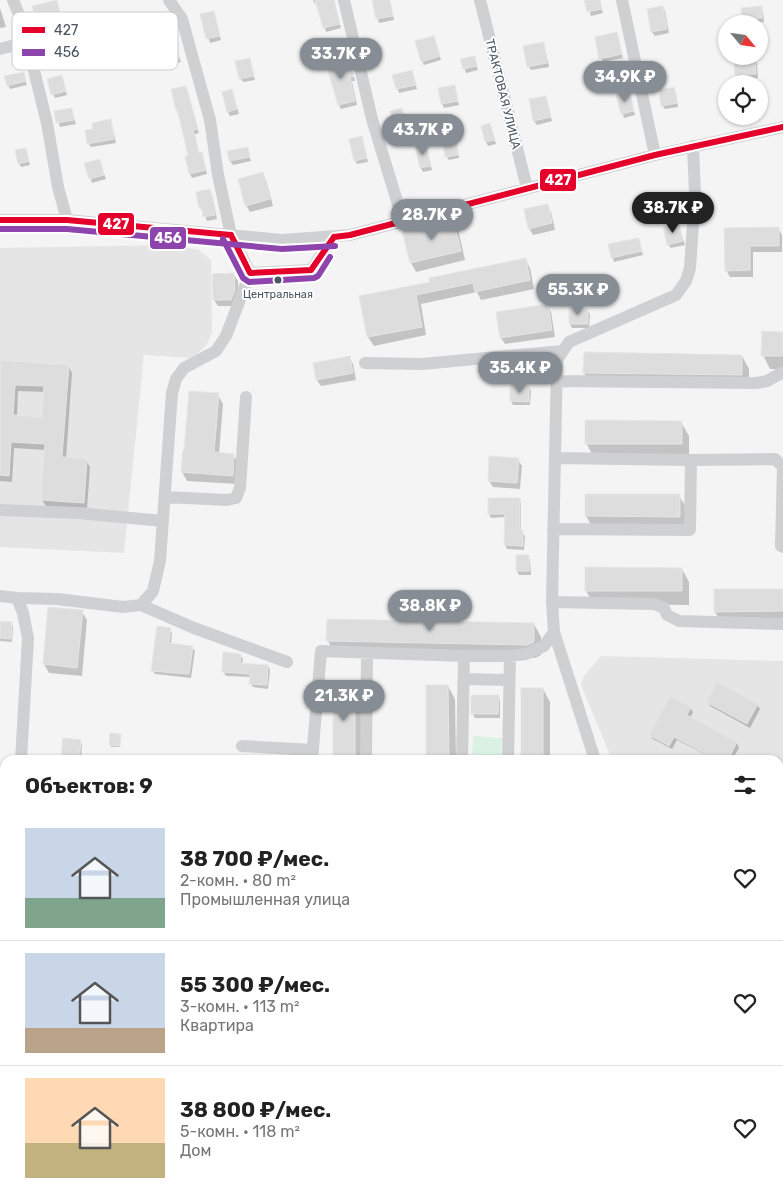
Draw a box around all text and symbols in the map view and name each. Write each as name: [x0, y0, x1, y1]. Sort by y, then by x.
legend: [12, 12, 178, 70]
north arrow: [718, 15, 768, 65]
map controls: [718, 15, 768, 125]
text: 427: [54, 22, 78, 39]
street label: ТРАКТОВАЯ УЛИЦА: [483, 37, 523, 151]
pin: 33.7K ₽: [295, 38, 387, 80]
text: 456: [54, 44, 79, 61]
text: 33.7K ₽: [311, 44, 371, 63]
pin: 34.9K ₽: [579, 61, 671, 103]
text: 34.9K ₽: [595, 67, 656, 86]
button: locate: [718, 75, 768, 125]
pin: 43.7K ₽: [377, 114, 469, 156]
text: 43.7K ₽: [393, 120, 453, 139]
line badge: 427: [539, 168, 577, 192]
text: 427: [545, 172, 571, 189]
pin: 38.7K ₽: [627, 192, 719, 234]
pin: 28.7K ₽: [386, 198, 478, 241]
text: 38.7K ₽: [643, 198, 703, 217]
text: 28.7K ₽: [402, 205, 462, 224]
line badge: 427: [97, 212, 135, 236]
text: 427: [103, 216, 129, 233]
line badge: 456: [149, 226, 187, 250]
text: 456: [154, 230, 182, 247]
pin: 55.3K ₽: [532, 274, 624, 316]
marker: Центральная: [273, 275, 283, 285]
text: 55.3K ₽: [547, 280, 609, 299]
place label: Центральная: [243, 288, 313, 301]
pin: 35.4K ₽: [474, 352, 566, 394]
text: 35.4K ₽: [489, 358, 551, 377]
pin: 38.8K ₽: [384, 590, 476, 632]
text: 38.8K ₽: [399, 596, 461, 615]
pin: 21.3K ₽: [298, 680, 390, 722]
text: 21.3K ₽: [315, 686, 373, 705]
icon: filters: [731, 771, 759, 799]
text: Объектов: 9: [25, 773, 153, 798]
text: 38 700 ₽/мес.: [180, 846, 329, 871]
icon: home: [65, 848, 125, 908]
icon: heart: [731, 864, 759, 892]
text: 2-комн. · 80 m²: [180, 871, 296, 890]
text: Промышленная улица: [180, 890, 350, 909]
text: 55 300 ₽/мес.: [180, 972, 330, 997]
icon: home: [65, 973, 125, 1033]
icon: heart: [731, 989, 759, 1017]
text: 3-комн. · 113 m²: [180, 997, 299, 1016]
text: Квартира: [180, 1016, 254, 1035]
text: 38 800 ₽/мес.: [180, 1097, 331, 1122]
icon: home: [65, 1098, 125, 1158]
icon: heart: [731, 1114, 759, 1142]
text: 5-комн. · 118 m²: [180, 1122, 300, 1141]
text: Дом: [180, 1141, 211, 1160]

